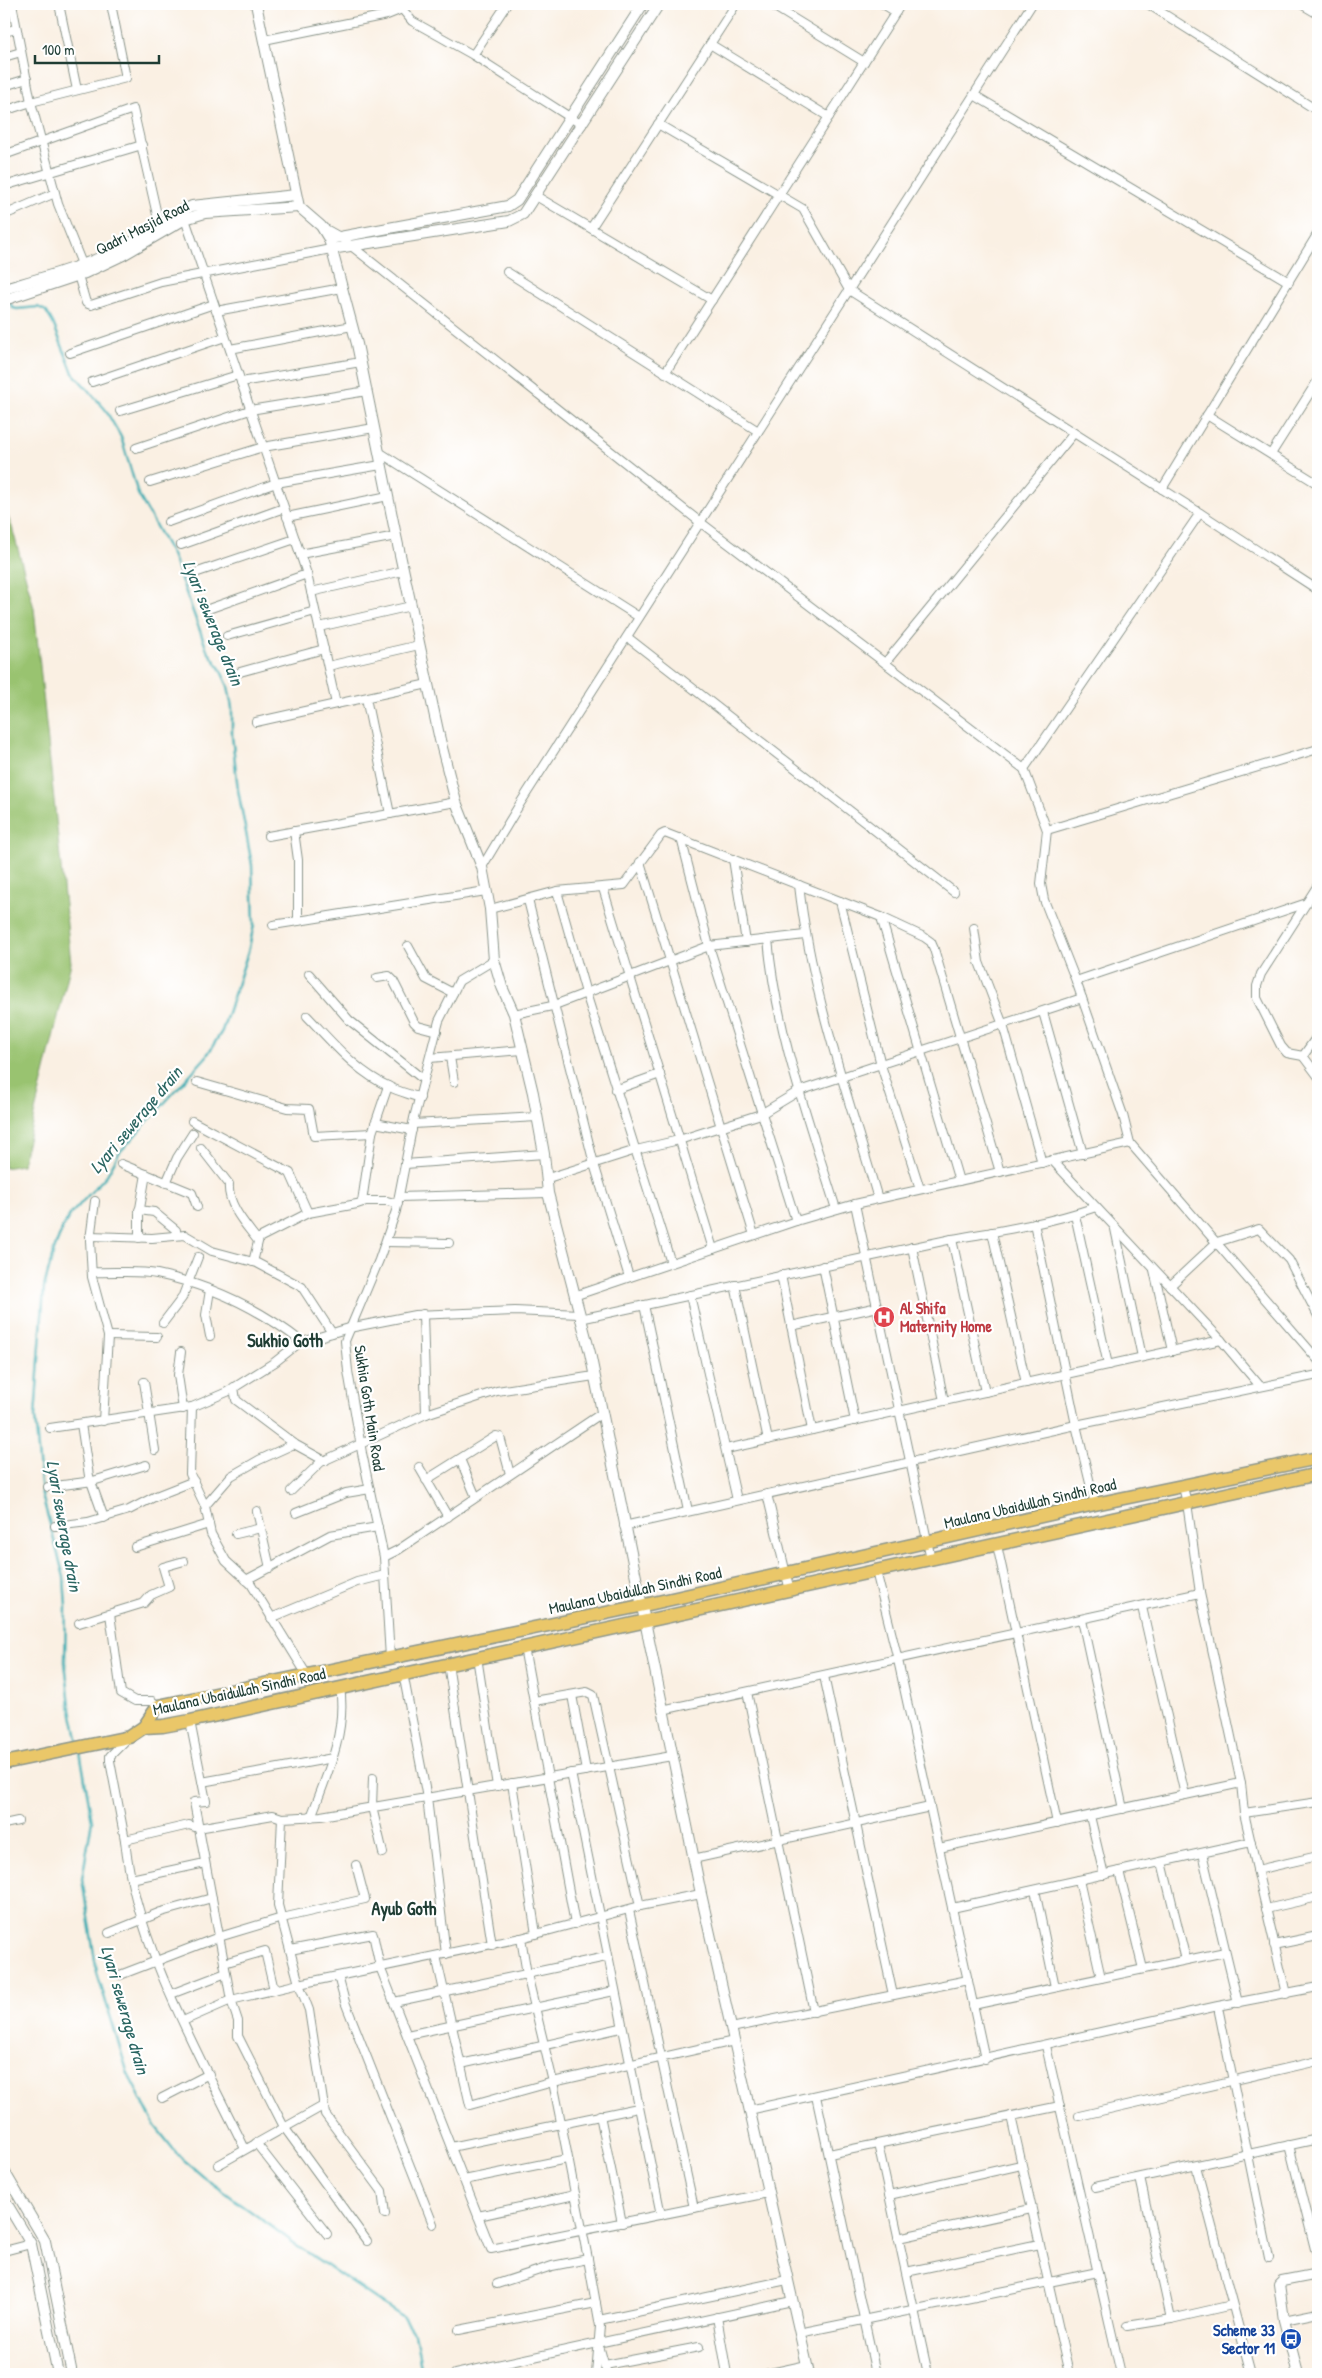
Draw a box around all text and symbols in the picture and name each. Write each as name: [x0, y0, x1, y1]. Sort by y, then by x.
scale bar: [35, 32, 159, 64]
text: 100 m: [42, 39, 75, 60]
street label: Qadri Masjid Road: [92, 194, 192, 260]
water label: Lyari sewerage drain: [177, 557, 251, 691]
water label: Lyari sewerage drain: [83, 1059, 189, 1178]
place label: Al Shifa Maternity Home: [900, 1297, 992, 1338]
hospital icon: Al Shifa Maternity Home: [872, 1305, 896, 1329]
district label: Sukhio Goth: [247, 1328, 323, 1353]
street label: Sukhia Goth Main Road: [349, 1343, 391, 1473]
water label: Lyari sewerage drain: [41, 1458, 89, 1595]
street label: Maulana Ubaidullah Sindhi Road: [942, 1472, 1118, 1534]
street label: Maulana Ubaidullah Sindhi Road: [547, 1561, 723, 1619]
street label: Maulana Ubaidullah Sindhi Road: [151, 1662, 327, 1720]
district label: Ayub Goth: [372, 1896, 437, 1922]
water label: Lyari sewerage drain: [95, 1943, 156, 2079]
place label: Scheme 33 Sector 11: [1213, 2319, 1275, 2359]
bus stop icon: Scheme 33 Sector 11: [1279, 2327, 1303, 2351]

